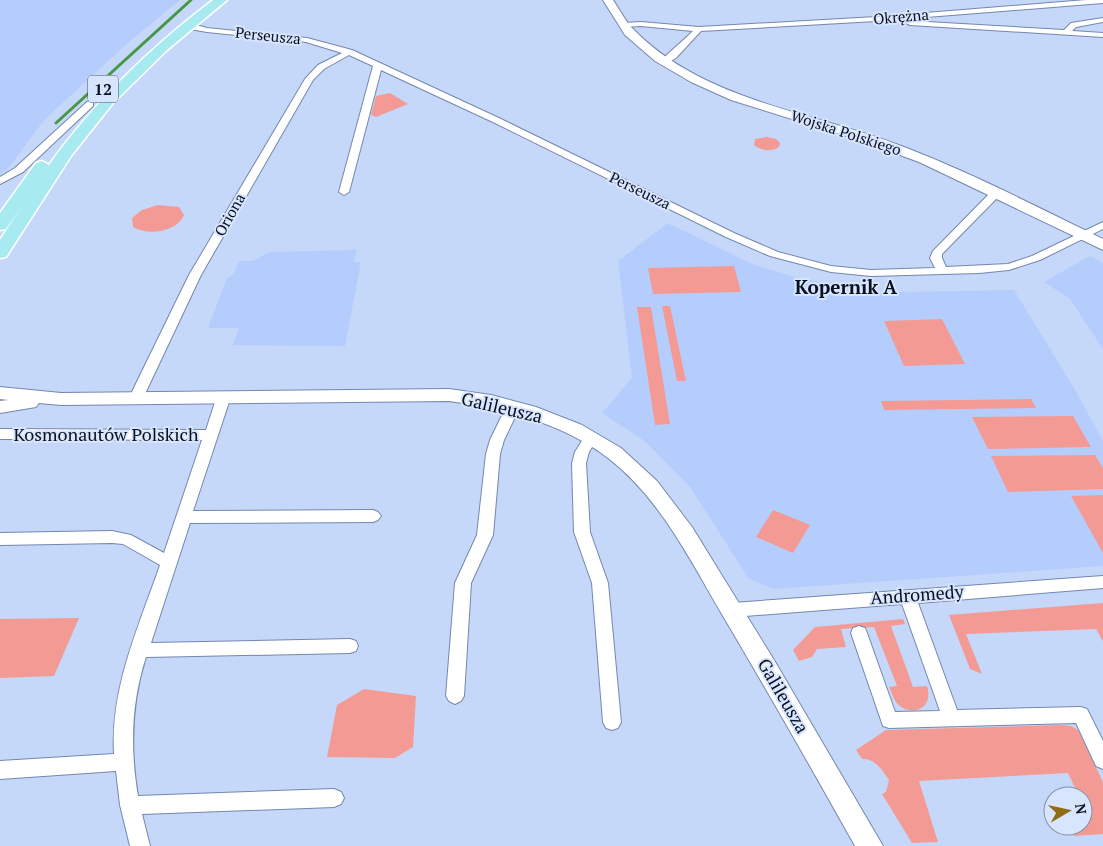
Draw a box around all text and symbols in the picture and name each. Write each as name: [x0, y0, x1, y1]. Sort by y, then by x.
street label: Okrężna: [872, 4, 930, 28]
street label: Perseusza: [234, 22, 302, 48]
road number: 12: [88, 76, 118, 102]
street label: Wojska Polskiego: [789, 105, 904, 159]
street label: Perseusza: [606, 167, 675, 214]
street label: Oriona: [209, 189, 249, 240]
district label: Kopernik A: [795, 274, 897, 299]
street label: Galileusza: [459, 386, 545, 428]
street label: Kosmonautów Polskich: [13, 422, 199, 446]
street label: Andromedy: [869, 579, 965, 609]
street label: Galileusza: [753, 654, 815, 737]
north arrow: [1043, 786, 1093, 836]
text: N: [1071, 802, 1092, 816]

